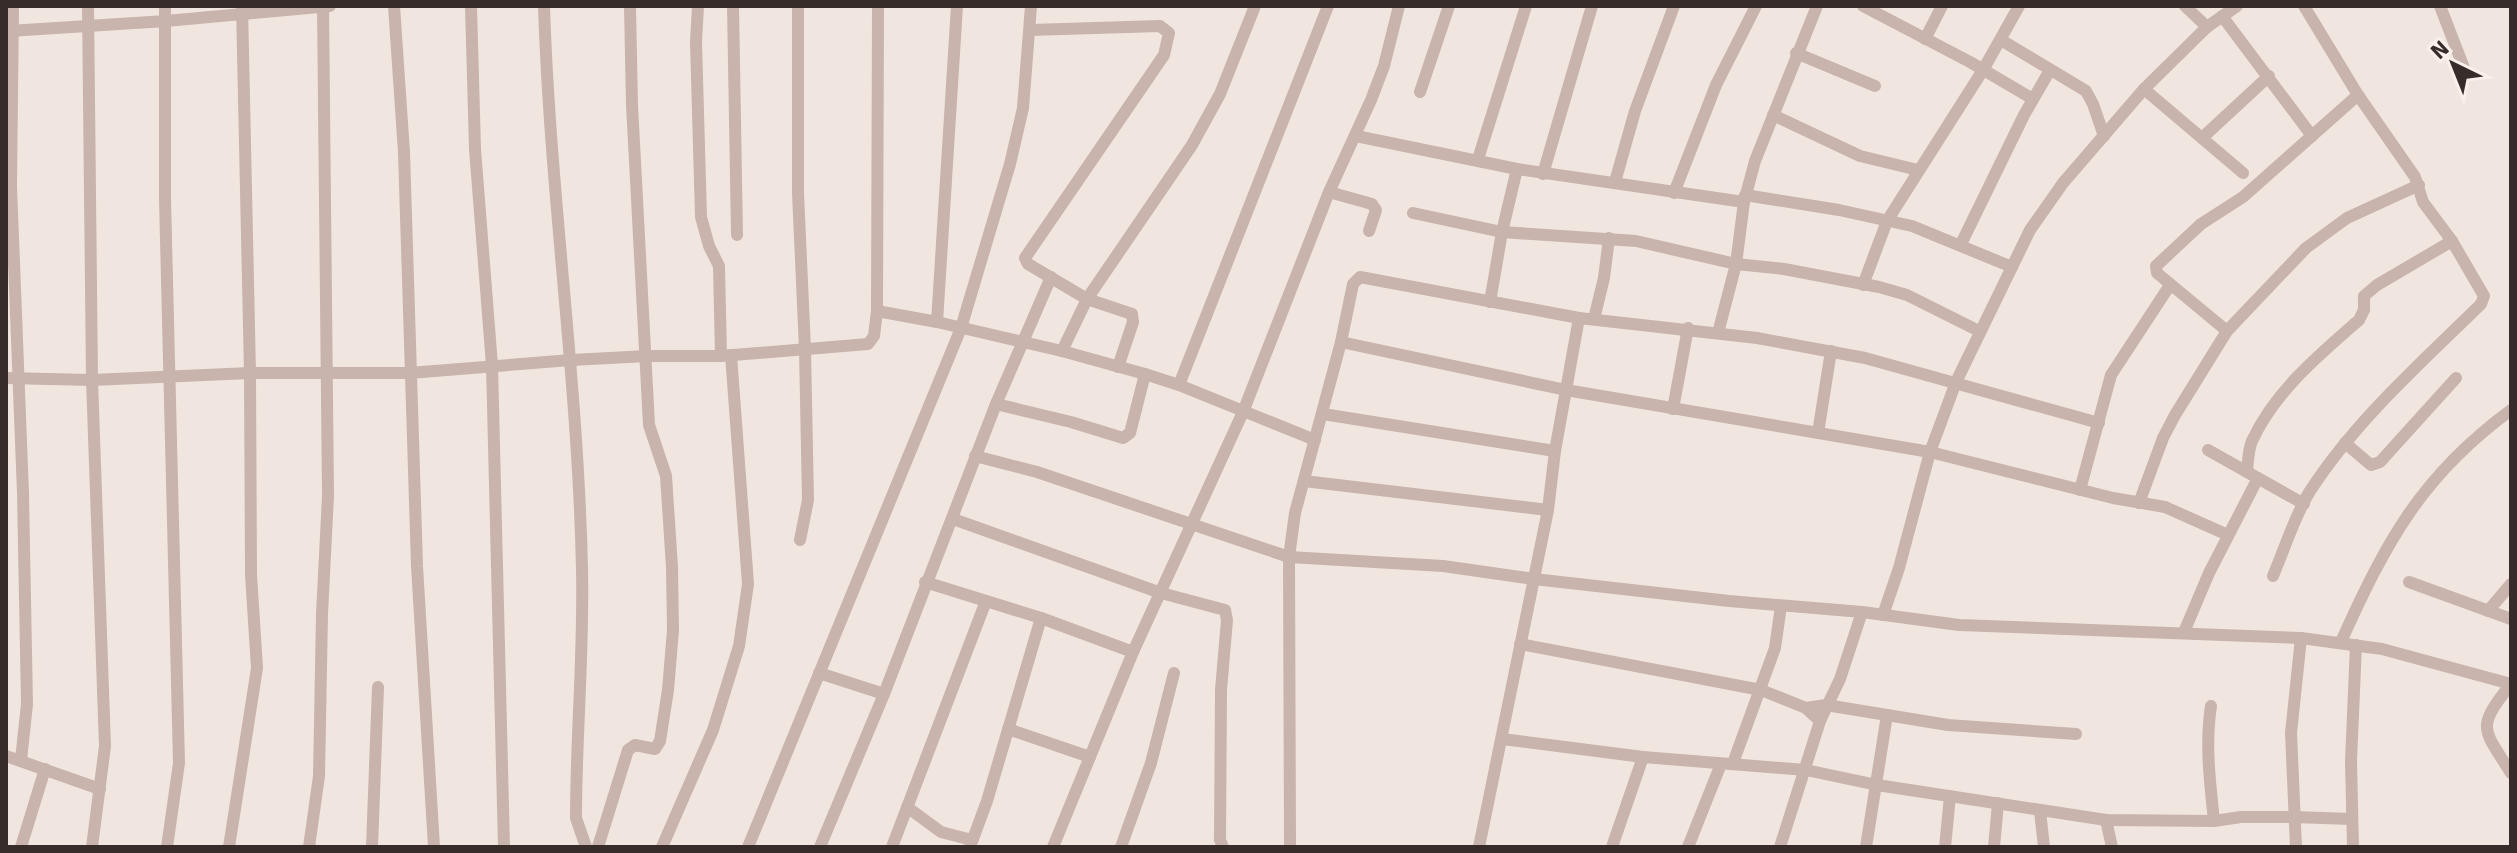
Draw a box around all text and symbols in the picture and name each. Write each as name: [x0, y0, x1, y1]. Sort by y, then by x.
north arrow: [2413, 24, 2493, 104]
text: N: [2425, 35, 2455, 65]

